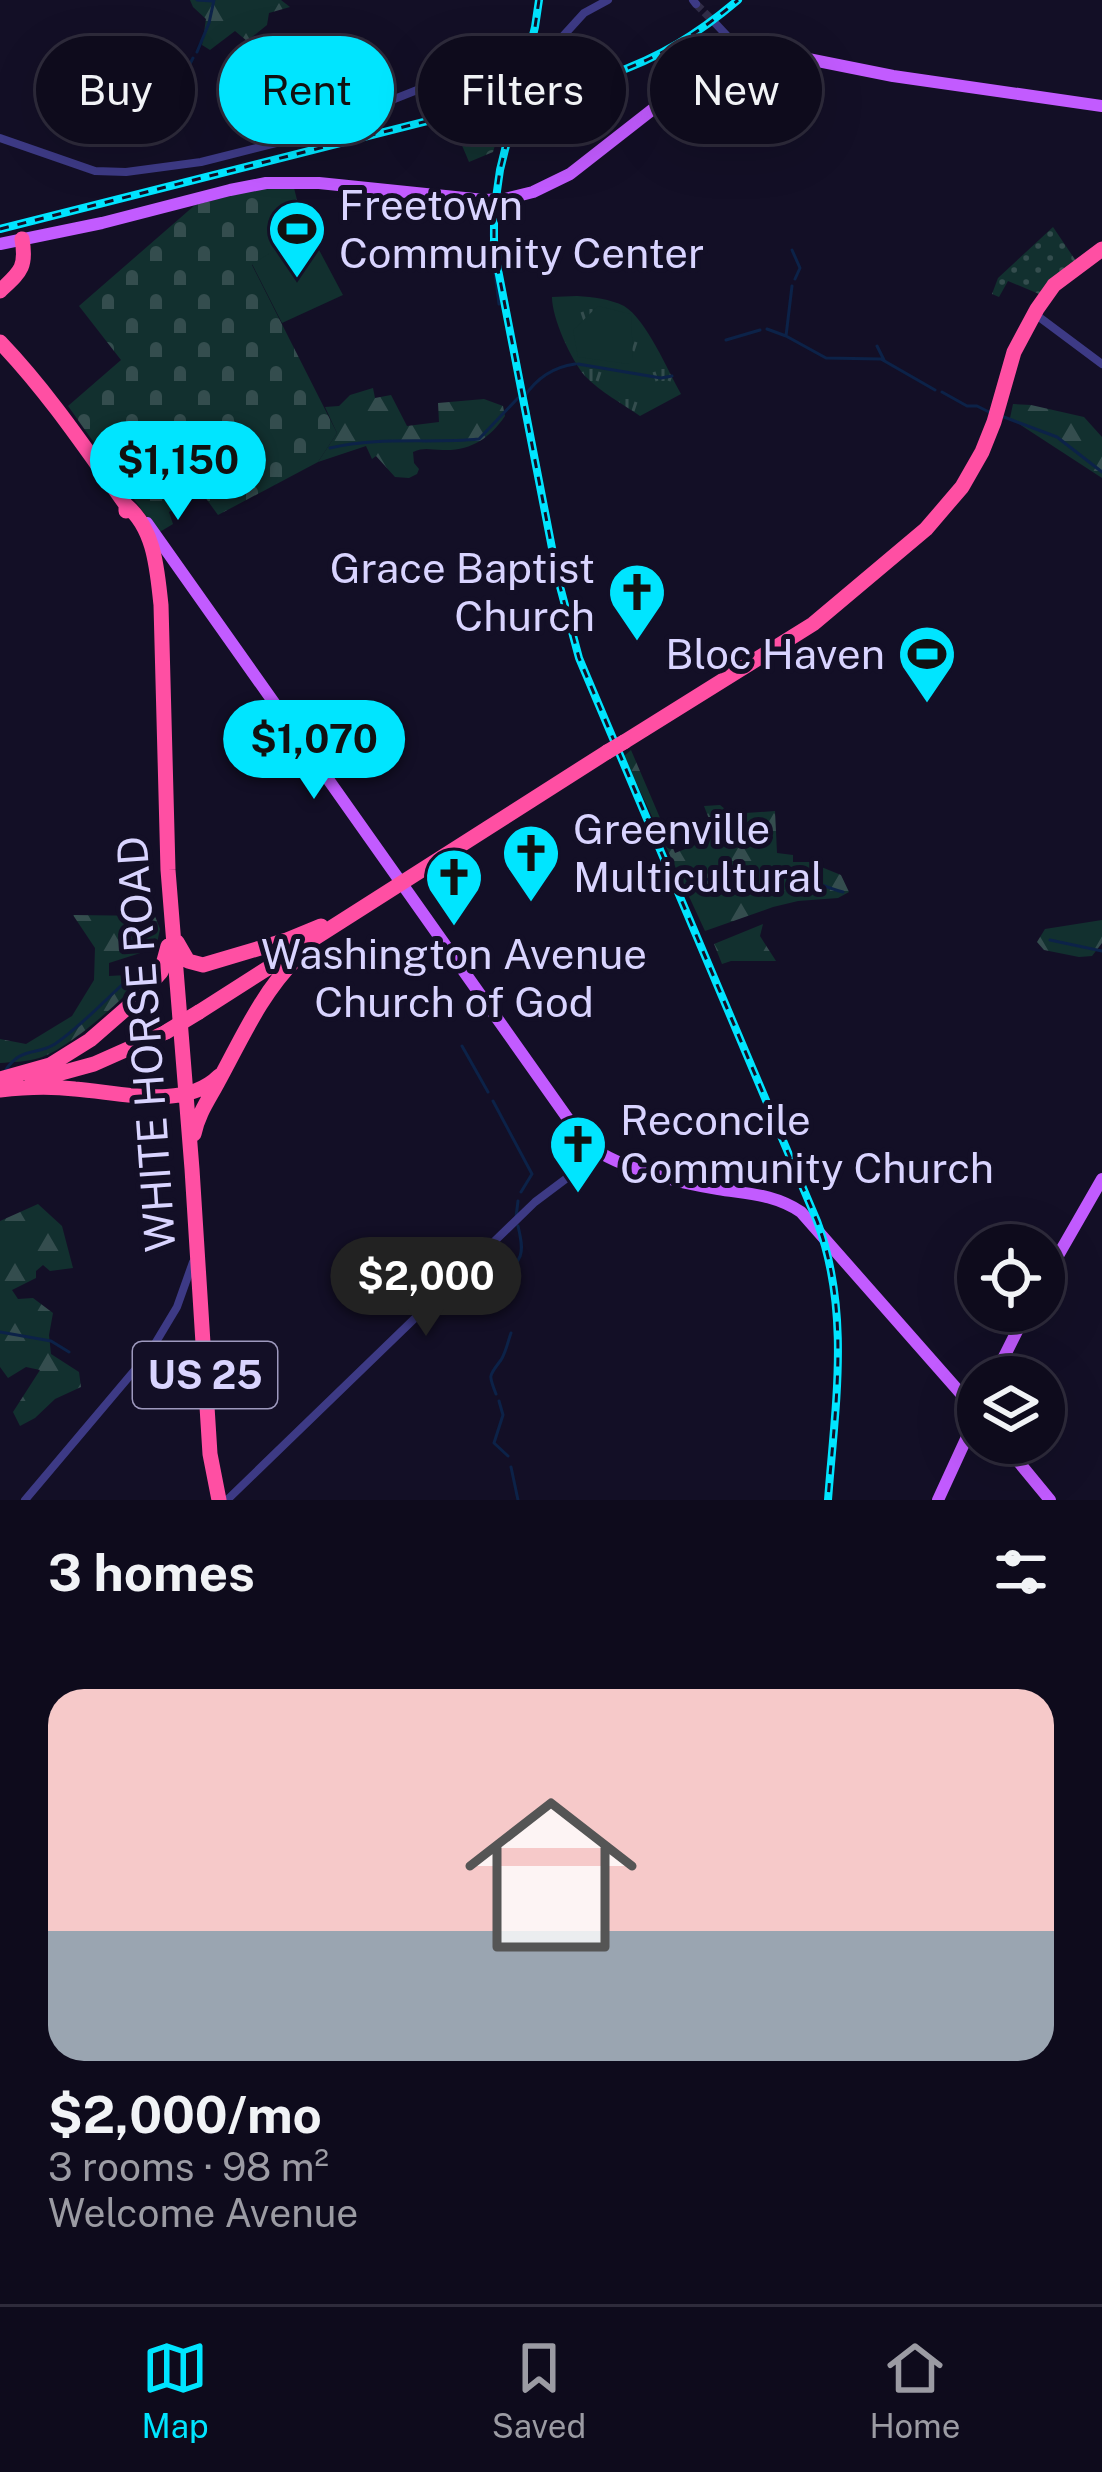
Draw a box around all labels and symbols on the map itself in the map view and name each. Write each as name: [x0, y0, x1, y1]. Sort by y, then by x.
place label: Freetown Community Center: [339, 180, 704, 277]
sports icon: Freetown Community Center: [266, 198, 328, 280]
pin: $1,150: [80, 421, 276, 523]
place label: Grace Baptist Church: [330, 543, 595, 640]
church icon: Grace Baptist Church: [606, 561, 668, 643]
sports icon: Bloc Haven: [896, 623, 958, 705]
place label: Bloc Haven: [665, 629, 885, 678]
pin: $1,070: [216, 700, 412, 802]
place label: Greenville Multicultural: [573, 804, 824, 901]
church icon: Greenville Multicultural: [500, 822, 562, 904]
street label: WHITE HORSE ROAD: [107, 835, 184, 1253]
church icon: Washington Avenue Church of God: [423, 846, 485, 928]
place label: Washington Avenue Church of God: [261, 929, 647, 1026]
place label: Reconcile Community Church: [620, 1095, 994, 1192]
church icon: Reconcile Community Church: [547, 1113, 609, 1195]
pin: $2,000: [328, 1237, 524, 1339]
road number: US 25: [133, 1342, 277, 1408]

